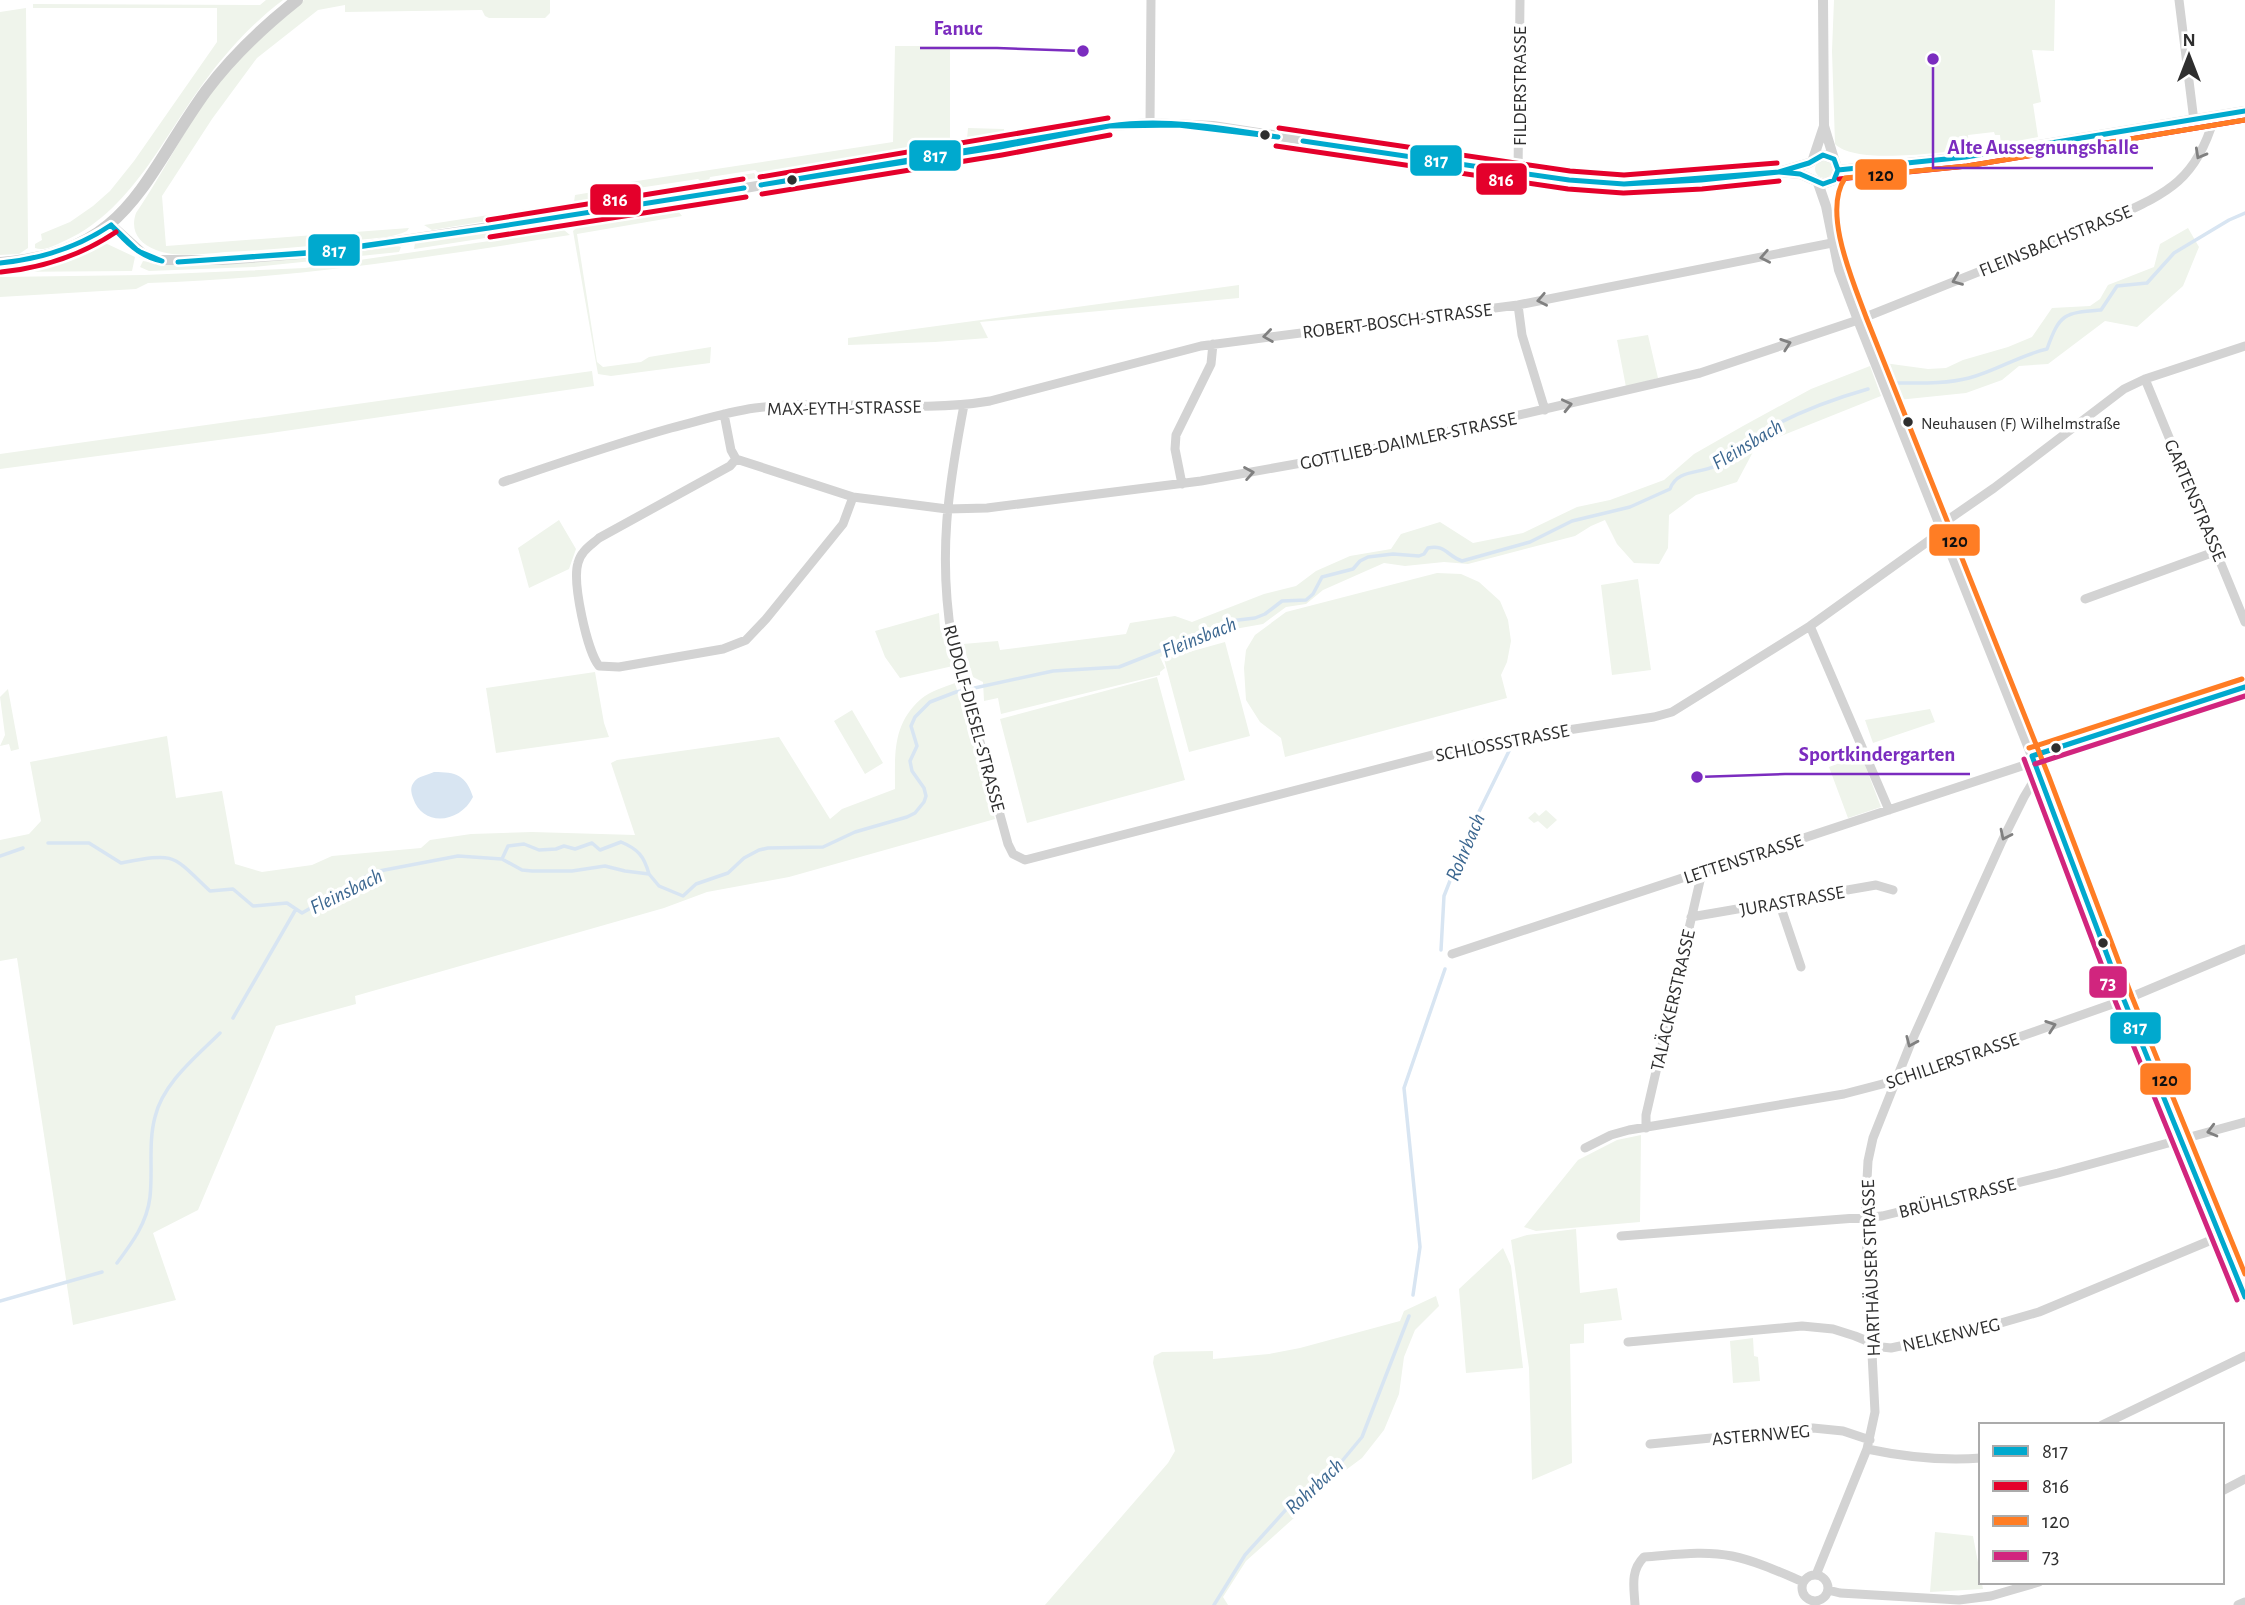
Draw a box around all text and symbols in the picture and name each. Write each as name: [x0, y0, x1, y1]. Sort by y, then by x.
callout: Fanuc: [920, 6, 997, 48]
text: Fanuc: [933, 18, 983, 39]
north arrow: [2154, 21, 2224, 91]
street label: FILDERSTRASSE: [1511, 26, 1530, 146]
text: N: [2182, 31, 2196, 50]
callout: Alte Aussegnungshalle: [1933, 126, 2153, 168]
unlabelled marker: [1258, 128, 1272, 142]
text: Alte Aussegnungshalle: [1947, 137, 2139, 158]
line badge: 817: [908, 139, 962, 172]
line badge: 817: [1409, 144, 1463, 177]
one-way arrow: [2194, 146, 2208, 159]
text: 817: [923, 147, 947, 166]
text: 817: [1424, 152, 1448, 171]
line badge: 120: [1854, 158, 1908, 191]
line badge: 816: [1475, 162, 1528, 196]
text: 120: [1868, 166, 1894, 185]
text: 816: [1488, 171, 1514, 190]
unlabelled marker: [785, 173, 799, 187]
line badge: 816: [589, 183, 642, 216]
text: 816: [602, 191, 628, 210]
street label: FLEINSBACHSTRASSE: [1977, 202, 2135, 281]
line badge: 817: [307, 233, 361, 267]
text: 817: [322, 242, 346, 261]
one-way arrow: [1759, 249, 1771, 264]
one-way arrow: [1952, 272, 1964, 286]
one-way arrow: [1536, 292, 1548, 307]
street label: ROBERT-BOSCH-STRASSE: [1301, 300, 1493, 343]
one-way arrow: [1262, 329, 1274, 344]
one-way arrow: [1780, 338, 1792, 352]
street label: MAX-EYTH-STRASSE: [767, 398, 921, 419]
one-way arrow: [1561, 398, 1573, 413]
street label: GOTTLIEB-DAIMLER-STRASSE: [1298, 409, 1518, 474]
water label: Fleinsbach: [1708, 415, 1786, 474]
marker: Neuhausen (F) Wilhelmstraße: [1901, 415, 1915, 429]
place label: Neuhausen (F) Wilhelmstraße: [1921, 415, 2120, 432]
street label: GARTENSTRASSE: [2160, 437, 2229, 564]
one-way arrow: [1243, 466, 1255, 481]
line badge: 120: [1928, 523, 1981, 557]
text: 120: [1942, 532, 1968, 551]
water label: Fleinsbach: [1159, 613, 1239, 662]
street label: RUDOLF-DIESEL-STRASSE: [939, 623, 1008, 814]
street label: SCHLOSSSTRASSE: [1434, 721, 1571, 766]
callout: Sportkindergarten: [1785, 732, 1970, 774]
unlabelled marker: [2049, 741, 2063, 755]
text: Sportkindergarten: [1799, 744, 1955, 765]
water label: Rohrbach: [1442, 810, 1489, 884]
one-way arrow: [2000, 828, 2014, 840]
street label: LETTENSTRASSE: [1681, 831, 1806, 888]
water label: Fleinsbach: [306, 865, 386, 918]
street label: JURASTRASSE: [1738, 883, 1846, 920]
street label: TALÄCKERSTRASSE: [1647, 928, 1699, 1073]
unlabelled marker: [2096, 936, 2110, 950]
line badge: 73: [2088, 965, 2128, 999]
text: 73: [2100, 974, 2116, 993]
line badge: 817: [2109, 1011, 2162, 1045]
text: 817: [2123, 1019, 2147, 1038]
one-way arrow: [2045, 1020, 2057, 1034]
street label: SCHILLERSTRASSE: [1884, 1030, 2021, 1093]
one-way arrow: [1905, 1035, 1919, 1047]
line badge: 120: [2139, 1062, 2192, 1096]
text: 120: [2152, 1071, 2178, 1090]
one-way arrow: [2206, 1123, 2218, 1137]
street label: BRÜHLSTRASSE: [1897, 1174, 2018, 1222]
street label: HARTHÄUSER STRASSE: [1858, 1179, 1884, 1357]
street label: NELKENWEG: [1901, 1315, 2002, 1356]
street label: ASTERNWEG: [1711, 1422, 1811, 1449]
legend: [1979, 1423, 2224, 1584]
text: 817: [2042, 1441, 2068, 1462]
water label: Rohrbach: [1281, 1454, 1348, 1518]
text: 816: [2042, 1476, 2069, 1497]
text: 120: [2042, 1511, 2070, 1532]
text: 73: [2042, 1546, 2059, 1567]

